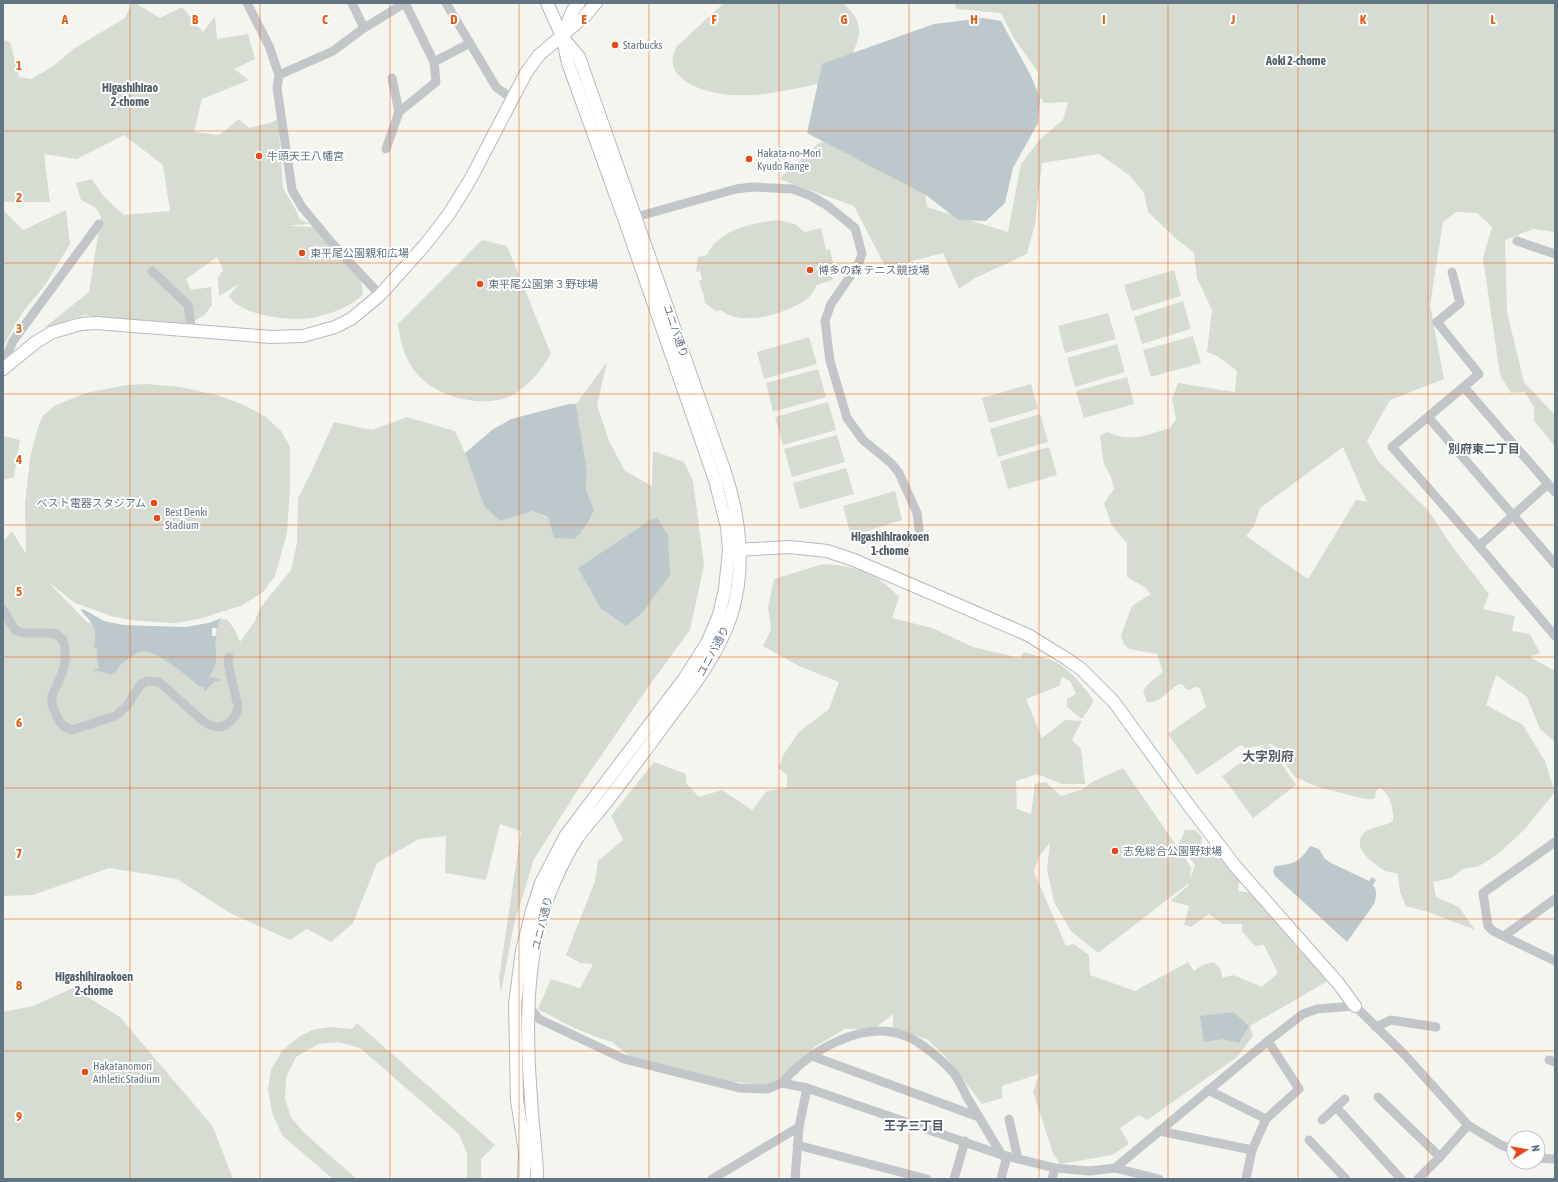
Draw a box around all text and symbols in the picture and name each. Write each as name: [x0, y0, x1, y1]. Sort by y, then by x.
text: A: [61, 12, 69, 27]
text: B: [192, 12, 199, 27]
text: C: [322, 12, 328, 27]
text: D: [450, 12, 458, 27]
text: E: [581, 12, 587, 27]
text: F: [711, 12, 717, 27]
text: G: [841, 12, 848, 27]
text: H: [970, 12, 978, 27]
text: I: [1102, 12, 1106, 27]
text: J: [1230, 12, 1235, 27]
text: K: [1360, 12, 1367, 27]
text: L: [1490, 12, 1496, 27]
place label: Starbucks: [623, 39, 663, 51]
marker: Starbucks: [610, 40, 620, 50]
district label: Aoki 2-chome: [1265, 54, 1326, 68]
text: 1: [16, 58, 22, 73]
district label: Higashihirao 2-chome: [102, 81, 158, 109]
place label: Hakata-no-Mori Kyudo Range: [757, 147, 821, 172]
place label: 牛頭天王八幡宮: [267, 150, 344, 162]
marker: 牛頭天王八幡宮: [254, 151, 264, 161]
marker: Hakata-no-Mori Kyudo Range: [744, 154, 754, 164]
text: 2: [16, 190, 22, 205]
place label: 東平尾公園親和広場: [310, 247, 409, 259]
marker: 東平尾公園親和広場: [297, 248, 307, 258]
place label: 博多の森 テニス競技場: [818, 264, 930, 276]
marker: 博多の森 テニス競技場: [805, 265, 815, 275]
place label: 東平尾公園第３野球場: [488, 278, 598, 290]
marker: 東平尾公園第３野球場: [475, 279, 485, 289]
street label: ユニバ通り: [661, 303, 691, 359]
text: 3: [16, 321, 22, 336]
district label: 別府東二丁目: [1448, 442, 1520, 456]
text: 4: [15, 452, 22, 467]
place label: ベスト電器スタジアム: [37, 497, 146, 509]
marker: ベスト電器スタジアム: [149, 498, 159, 508]
place label: Best Denki Stadium: [165, 506, 207, 531]
marker: Best Denki Stadium: [152, 513, 162, 523]
district label: Higashihiraokoen 1-chome: [851, 530, 929, 558]
text: 5: [16, 584, 22, 599]
street label: ユニバ通り: [695, 624, 731, 678]
text: 6: [16, 715, 22, 730]
district label: 大字別府: [1242, 749, 1294, 764]
place label: 志免総合公園野球場: [1123, 845, 1222, 857]
text: 7: [16, 846, 22, 861]
marker: 志免総合公園野球場: [1110, 846, 1120, 856]
street label: ユニバ通り: [530, 895, 554, 951]
district label: Higashihiraokoen 2-chome: [55, 970, 133, 998]
text: 8: [16, 978, 22, 993]
place label: Hakatanomori Athletic Stadium: [93, 1060, 160, 1085]
marker: Hakatanomori Athletic Stadium: [80, 1067, 90, 1077]
text: 9: [16, 1109, 22, 1124]
district label: 王子三丁目: [884, 1119, 944, 1133]
north arrow: [1506, 1130, 1546, 1170]
text: N: [1529, 1144, 1542, 1152]

